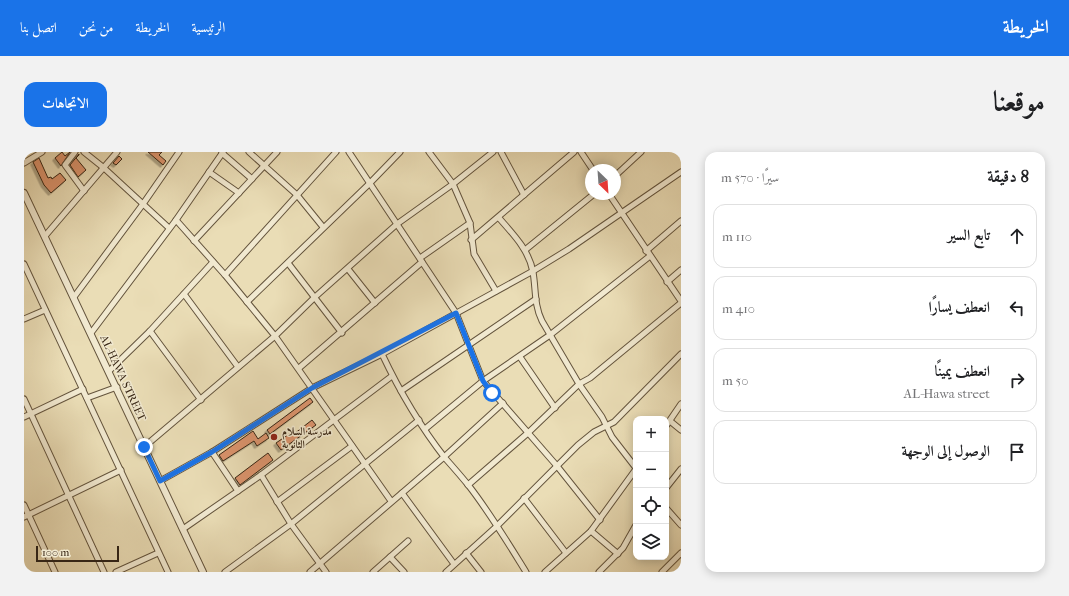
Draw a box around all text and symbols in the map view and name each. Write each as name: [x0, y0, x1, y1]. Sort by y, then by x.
text: الخريطة: [1003, 16, 1049, 38]
text: اتصل بنا: [20, 19, 57, 36]
text: من نحن: [79, 19, 114, 36]
text: الخريطة: [136, 19, 170, 36]
text: الرئيسية: [192, 19, 225, 36]
button: الاتجاهات: [24, 82, 107, 127]
text: موقعنا: [993, 85, 1045, 118]
north arrow: [585, 164, 621, 200]
text: 8 دقيقة: [987, 166, 1029, 186]
text: سيرًا · 570 m: [721, 170, 779, 185]
icon: ahead: [1006, 225, 1028, 247]
text: تابع السير: [948, 226, 990, 244]
text: 110 m: [722, 229, 752, 244]
icon: left: [1006, 297, 1028, 319]
text: انعطف يسارًا: [929, 298, 990, 316]
text: 410 m: [722, 301, 755, 316]
street label: AL-HAWA STREET: [97, 332, 149, 424]
text: انعطف يمينًا: [935, 362, 990, 380]
icon: right: [1006, 369, 1028, 391]
text: 50 m: [722, 373, 748, 388]
route start: [483, 384, 501, 402]
text: AL-Hawa street: [904, 386, 990, 401]
map controls: [633, 416, 669, 560]
button: +: [633, 416, 669, 452]
place label: مدرسة السلام الثانوية: [282, 425, 332, 451]
marker: مدرسة السلام الثانوية: [269, 432, 279, 442]
route end: [135, 438, 153, 456]
icon: arrive: [1006, 441, 1028, 463]
text: الوصول إلى الوجهة: [901, 442, 990, 460]
button: −: [633, 452, 669, 488]
button: locate: [633, 488, 669, 524]
button: layers: [633, 524, 669, 560]
scale bar: [36, 544, 119, 563]
text: 100 m: [42, 546, 70, 559]

